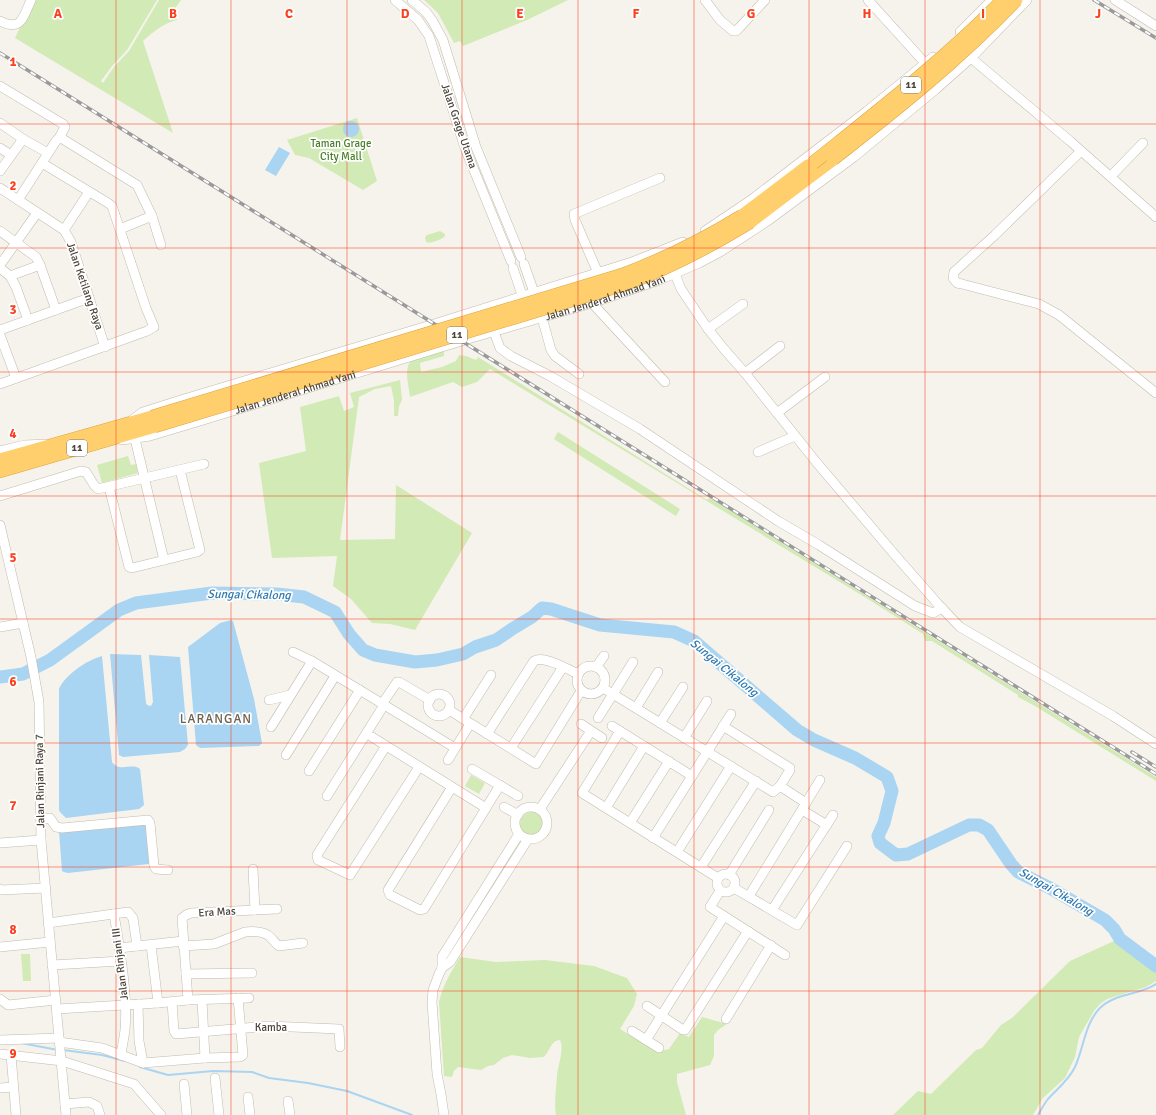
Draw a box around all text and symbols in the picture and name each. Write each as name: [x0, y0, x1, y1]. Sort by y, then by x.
text: A: [54, 6, 63, 22]
text: B: [169, 6, 177, 22]
text: C: [285, 6, 293, 22]
text: D: [401, 6, 410, 22]
text: E: [516, 6, 524, 22]
text: F: [633, 6, 640, 22]
text: G: [747, 6, 755, 22]
text: H: [863, 6, 871, 22]
text: I: [981, 6, 985, 22]
text: J: [1095, 6, 1101, 22]
text: 1: [9, 54, 17, 70]
road number: 11: [901, 77, 921, 93]
street label: Jalan Grage Utama: [438, 82, 480, 171]
park label: Taman Grage City Mall: [311, 137, 371, 163]
text: 2: [9, 178, 17, 194]
street label: Jalan Ketilang Raya: [64, 240, 106, 332]
street label: Jalan Jenderal Ahmad Yani: [544, 272, 667, 323]
text: 3: [9, 302, 17, 318]
road number: 11: [447, 327, 467, 343]
street label: Jalan Jenderal Ahmad Yani: [233, 367, 357, 416]
text: 4: [9, 426, 17, 442]
road number: 11: [67, 440, 87, 456]
text: 5: [9, 550, 17, 566]
water label: Sungai Cikalong: [207, 587, 292, 603]
water label: Sungai Cikalong: [687, 636, 762, 701]
text: 6: [9, 674, 17, 690]
district label: LARANGAN: [180, 711, 252, 727]
street label: Jalan Rinjani Raya 7: [33, 734, 47, 828]
text: 7: [9, 798, 17, 814]
water label: Sungai Cikalong: [1016, 865, 1097, 920]
street label: Era Mas: [198, 905, 236, 919]
text: 8: [9, 922, 17, 938]
street label: Jalan Rinjani III: [109, 927, 131, 1001]
street label: Kamba: [255, 1021, 288, 1034]
text: 9: [9, 1046, 17, 1062]

